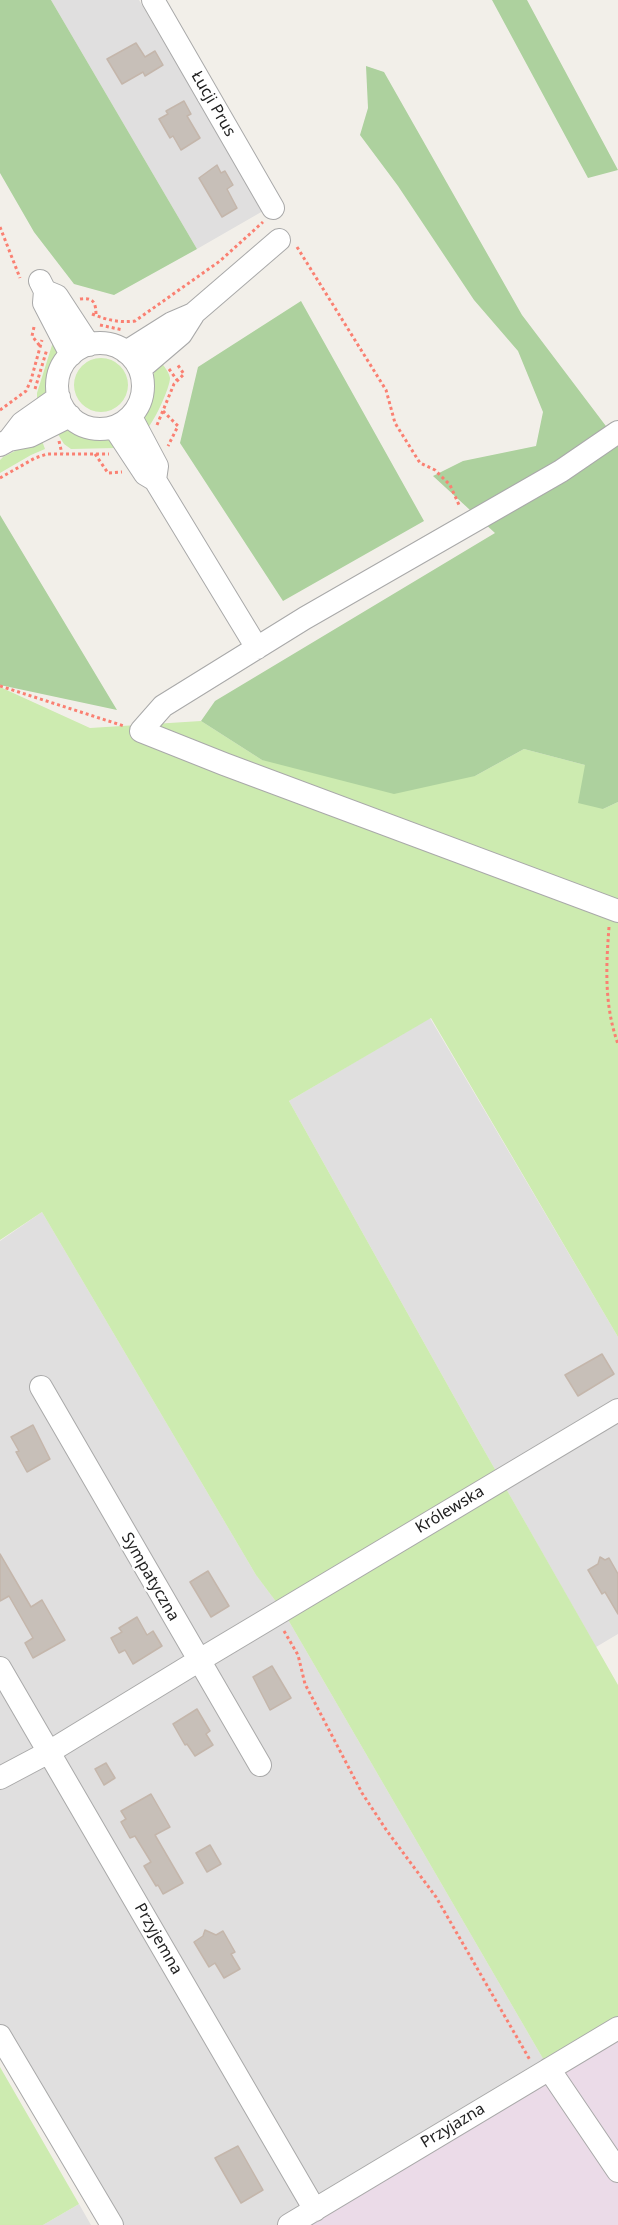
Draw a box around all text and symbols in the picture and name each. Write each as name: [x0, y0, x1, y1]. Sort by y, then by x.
street label: Łucji Prus: [187, 68, 239, 140]
street label: Królewska: [412, 1482, 488, 1538]
street label: Sympatyczna: [117, 1529, 183, 1625]
street label: Przyjemna: [130, 1900, 186, 1978]
street label: Przyjazna: [417, 2099, 489, 2153]

